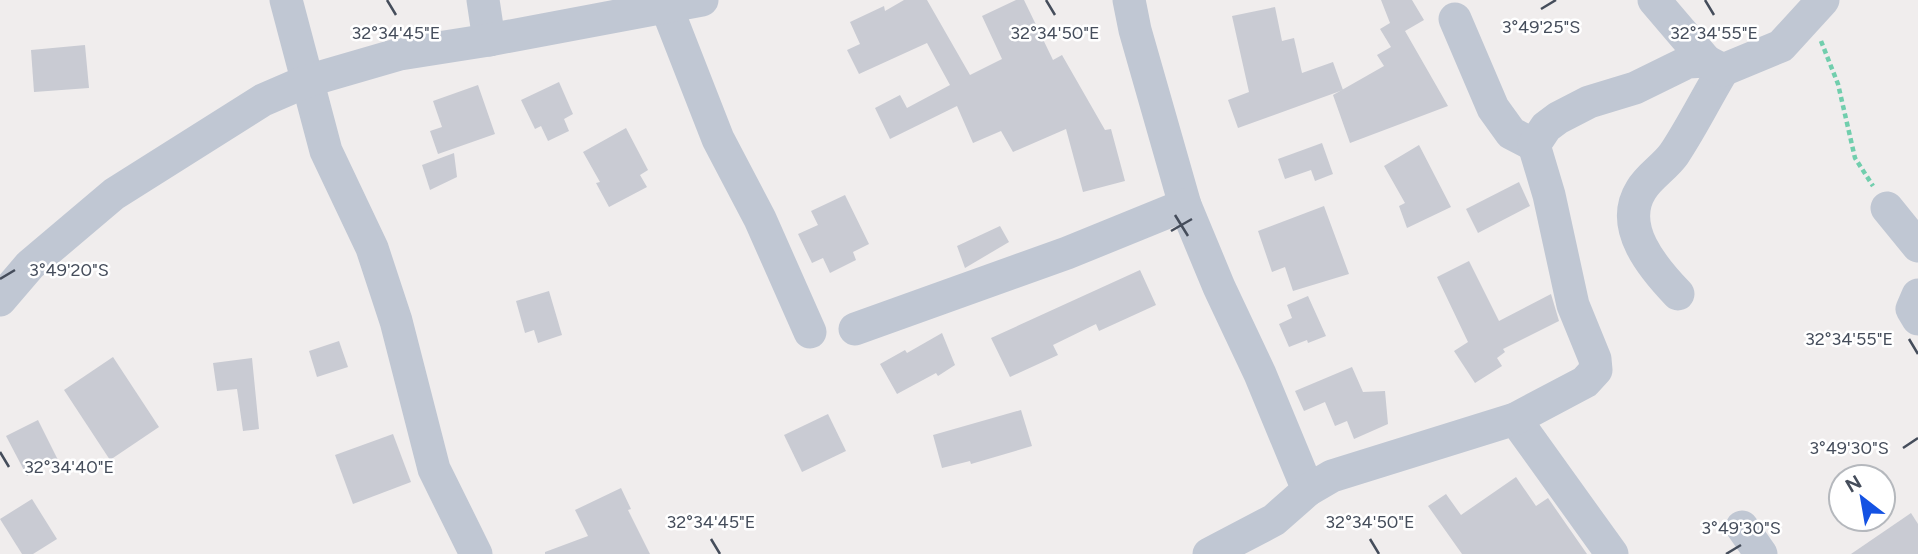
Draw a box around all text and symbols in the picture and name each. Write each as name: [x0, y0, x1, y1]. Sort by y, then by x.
text: 3°49'25"S: [1502, 16, 1580, 38]
text: 32°34'45"E: [351, 22, 441, 44]
text: 32°34'50"E: [1010, 22, 1100, 44]
text: 32°34'55"E: [1670, 22, 1758, 44]
text: 3°49'20"S: [29, 259, 109, 281]
text: 32°34'55"E: [1805, 328, 1893, 350]
text: 3°49'30"S: [1809, 437, 1889, 459]
text: 32°34'40"E: [24, 456, 114, 478]
north arrow: [1827, 463, 1897, 533]
text: N: [1841, 470, 1866, 497]
text: 32°34'45"E: [666, 511, 756, 533]
text: 32°34'50"E: [1325, 511, 1415, 533]
text: 3°49'30"S: [1701, 517, 1781, 539]

